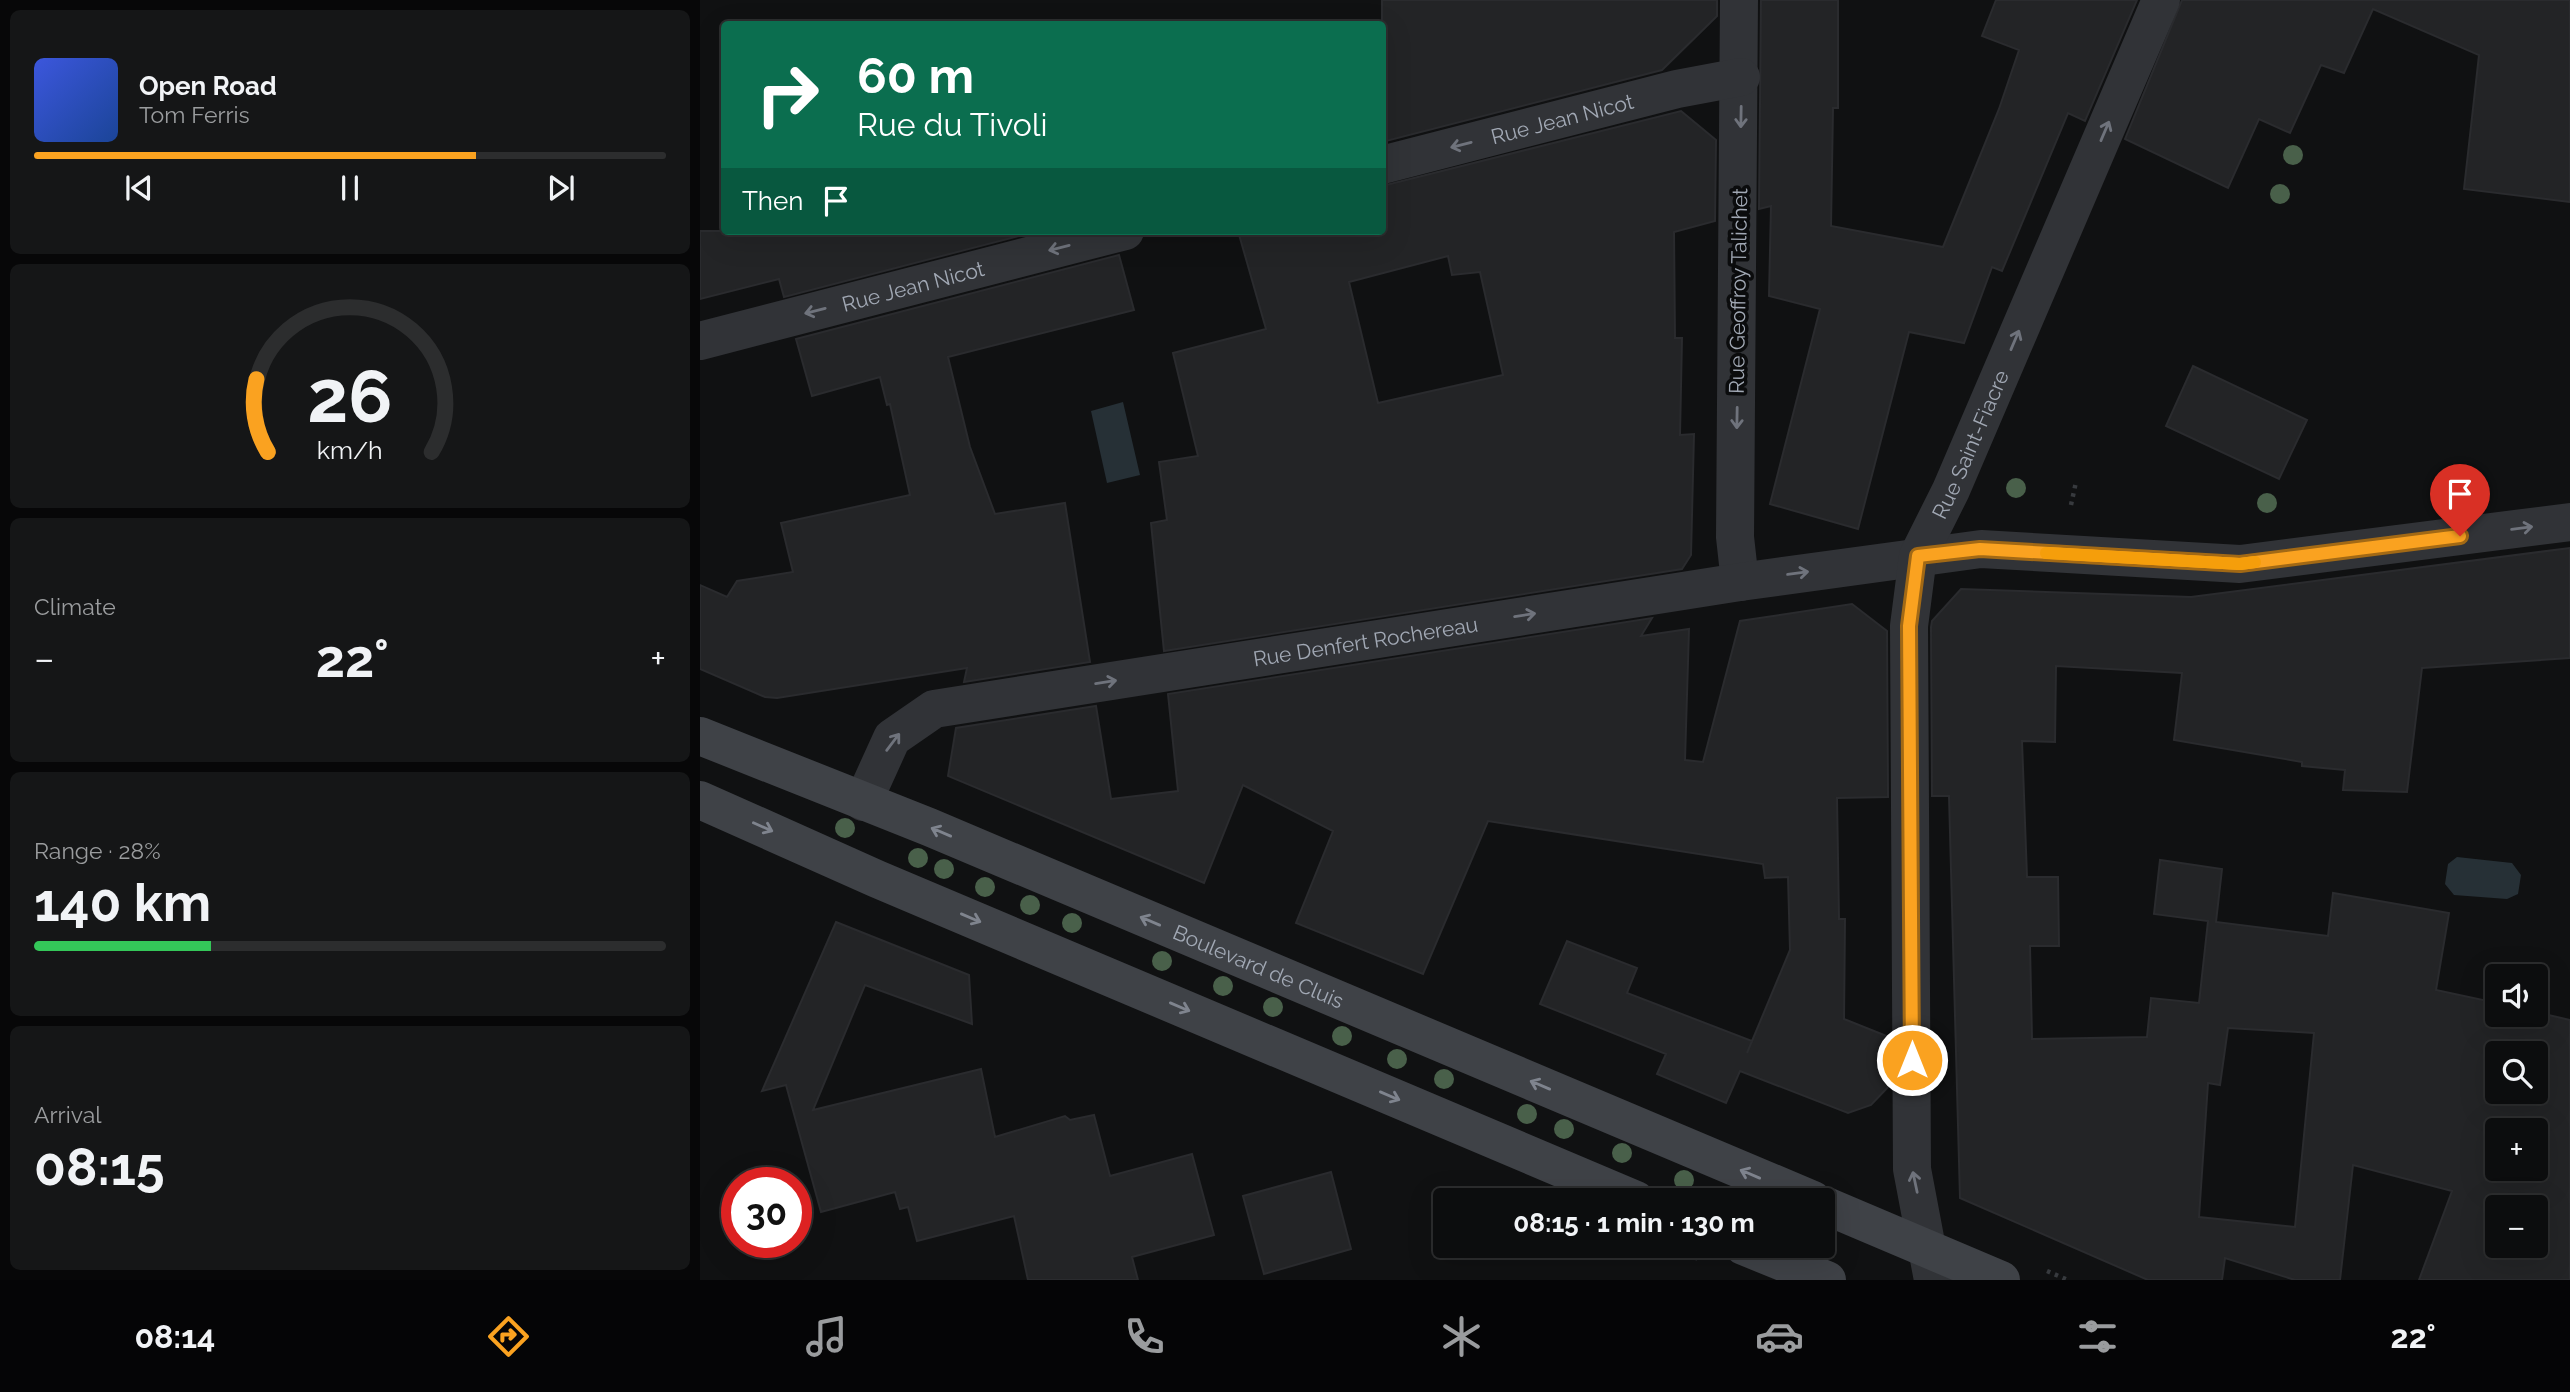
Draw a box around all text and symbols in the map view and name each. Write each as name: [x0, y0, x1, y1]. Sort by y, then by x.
text: 60 m: [857, 47, 974, 104]
icon: right: [742, 49, 833, 140]
text: Open Road: [139, 71, 277, 101]
street label: Rue Jean Nicot: [1488, 88, 1636, 149]
text: Tom Ferris: [139, 101, 250, 128]
one-way arrow: [1734, 105, 1748, 128]
text: Rue du Tivoli: [857, 106, 1047, 143]
one-way arrow: [2099, 120, 2112, 142]
one-way arrow: [1450, 139, 1472, 152]
icon: previous: [120, 169, 158, 207]
icon: pause: [331, 169, 369, 207]
icon: next: [542, 169, 580, 207]
icon: arrive: [817, 182, 855, 220]
text: Then: [742, 186, 803, 216]
street label: Rue Geoffroy Talichet: [1724, 188, 1752, 394]
one-way arrow: [1048, 242, 1071, 255]
street label: Rue Jean Nicot: [839, 255, 987, 316]
one-way arrow: [804, 305, 827, 318]
one-way arrow: [2010, 329, 2023, 351]
text: 26: [307, 354, 393, 439]
street label: Rue Saint-Fiacre: [1926, 366, 2014, 523]
one-way arrow: [1730, 406, 1744, 429]
text: km/h: [317, 435, 383, 465]
pin: [2430, 464, 2490, 536]
icon: arrive: [2441, 475, 2479, 513]
one-way arrow: [2510, 522, 2533, 535]
one-way arrow: [1786, 566, 1809, 579]
text: Climate: [34, 593, 116, 620]
one-way arrow: [1513, 609, 1535, 622]
street label: Rue Denfert Rochereau: [1251, 611, 1480, 671]
text: 22°: [316, 628, 389, 689]
text: −: [34, 636, 54, 681]
text: +: [650, 636, 666, 681]
one-way arrow: [1094, 675, 1117, 688]
one-way arrow: [886, 733, 901, 751]
one-way arrow: [751, 821, 773, 834]
one-way arrow: [931, 825, 952, 838]
text: Range · 28%: [34, 837, 161, 864]
text: 140 km: [34, 872, 211, 933]
one-way arrow: [960, 913, 981, 926]
one-way arrow: [1140, 913, 1162, 926]
street label: Boulevard de Cluis: [1169, 919, 1347, 1013]
map controls: [2485, 964, 2548, 1258]
button: sound: [2485, 964, 2548, 1027]
one-way arrow: [1169, 1002, 1191, 1015]
position arrow: [1875, 1023, 1949, 1097]
button: search: [2485, 1041, 2548, 1104]
one-way arrow: [1530, 1078, 1552, 1091]
one-way arrow: [1378, 1091, 1400, 1104]
text: Arrival: [34, 1101, 101, 1128]
button: +: [2485, 1118, 2548, 1181]
text: 08:15: [34, 1136, 165, 1197]
speed limit sign: 30: [721, 1167, 812, 1258]
one-way arrow: [1740, 1167, 1761, 1180]
one-way arrow: [1908, 1171, 1922, 1194]
button: −: [2485, 1195, 2548, 1258]
text: 08:15 · 1 min · 130 m: [1513, 1208, 1755, 1238]
icon: directions: [484, 1312, 533, 1361]
icon: music: [802, 1312, 851, 1361]
icon: phone: [1120, 1312, 1169, 1361]
icon: climate: [1437, 1312, 1486, 1361]
icon: car: [1755, 1312, 1804, 1361]
icon: filters: [2073, 1312, 2122, 1361]
text: 08:14: [134, 1318, 215, 1355]
text: 22°: [2391, 1318, 2436, 1355]

